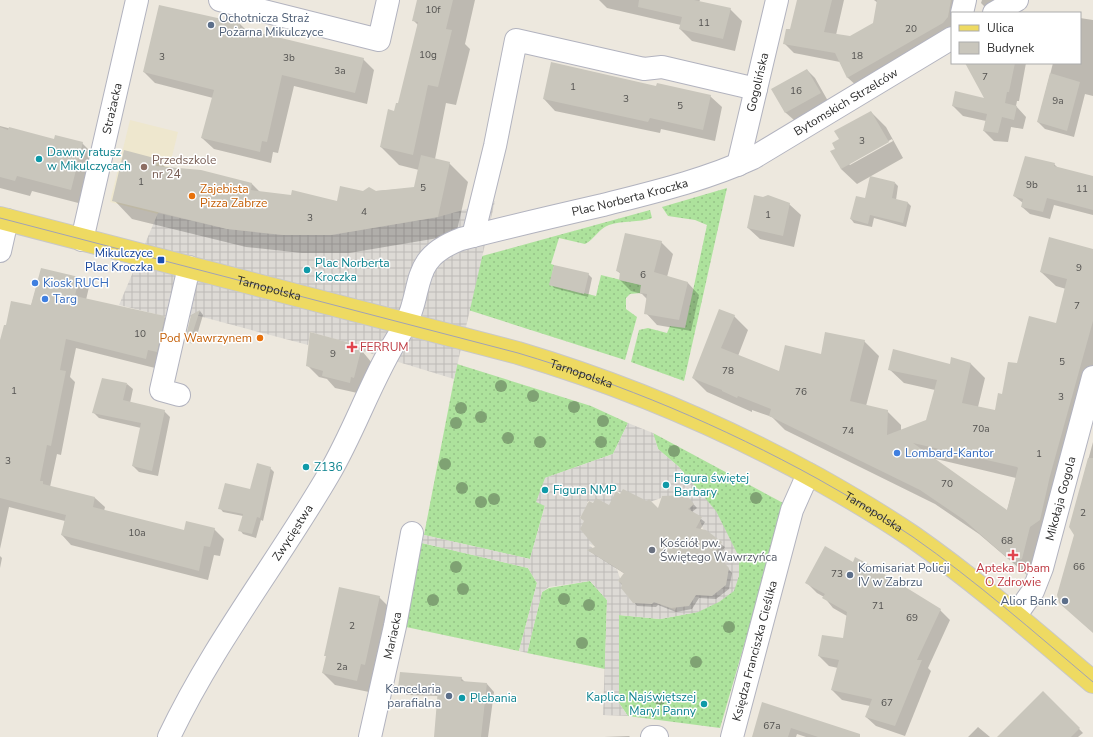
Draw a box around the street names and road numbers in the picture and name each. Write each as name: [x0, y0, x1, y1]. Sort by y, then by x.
street label: Gogolińska: [743, 51, 772, 114]
street label: Bytomskich Strzelców: [791, 64, 901, 140]
street label: Strażacka: [99, 81, 126, 136]
street label: Plac Norberta Kroczka: [570, 175, 690, 220]
street label: Tarnopolska: [235, 272, 303, 304]
street label: Tarnopolska: [548, 355, 615, 392]
street label: Mikołaja Gogola: [1042, 454, 1079, 543]
street label: Tarnopolska: [841, 488, 906, 536]
street label: Zwycięstwa: [268, 501, 317, 564]
street label: Księdza Franciszka Cieślika: [728, 579, 781, 723]
street label: Mariacka: [380, 611, 405, 661]

